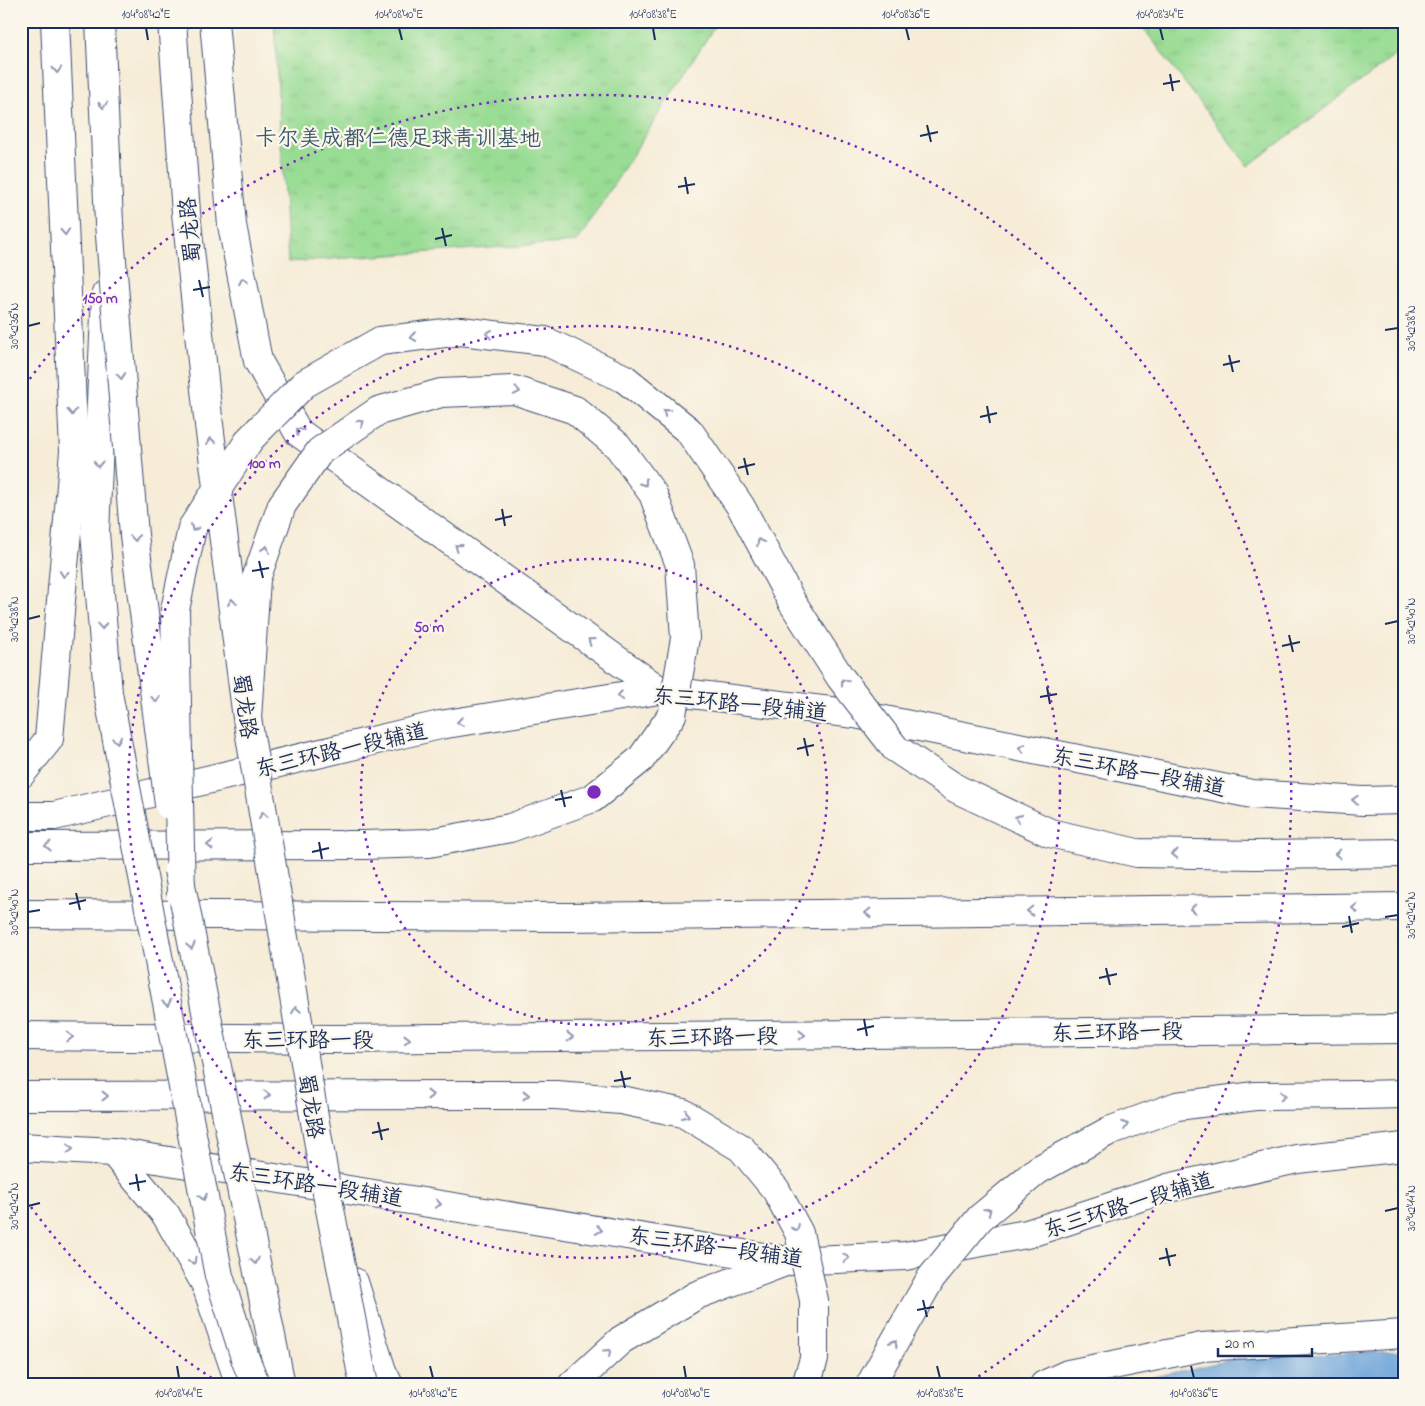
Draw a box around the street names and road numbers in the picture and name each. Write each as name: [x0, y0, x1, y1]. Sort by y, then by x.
street label: 蜀龙路: [173, 195, 211, 264]
street label: 蜀龙路: [223, 672, 263, 741]
street label: 东三环路一段辅道: [650, 681, 829, 731]
street label: 东三环路一段辅道: [252, 717, 431, 787]
street label: 东三环路一段辅道: [1049, 741, 1228, 806]
street label: 东三环路一段: [1051, 1017, 1183, 1051]
street label: 东三环路一段: [646, 1022, 778, 1056]
street label: 东三环路一段: [242, 1026, 374, 1058]
street label: 蜀龙路: [288, 1071, 330, 1142]
street label: 东三环路一段辅道: [226, 1157, 405, 1217]
street label: 东三环路一段辅道: [1040, 1166, 1218, 1248]
street label: 东三环路一段辅道: [626, 1221, 805, 1277]

